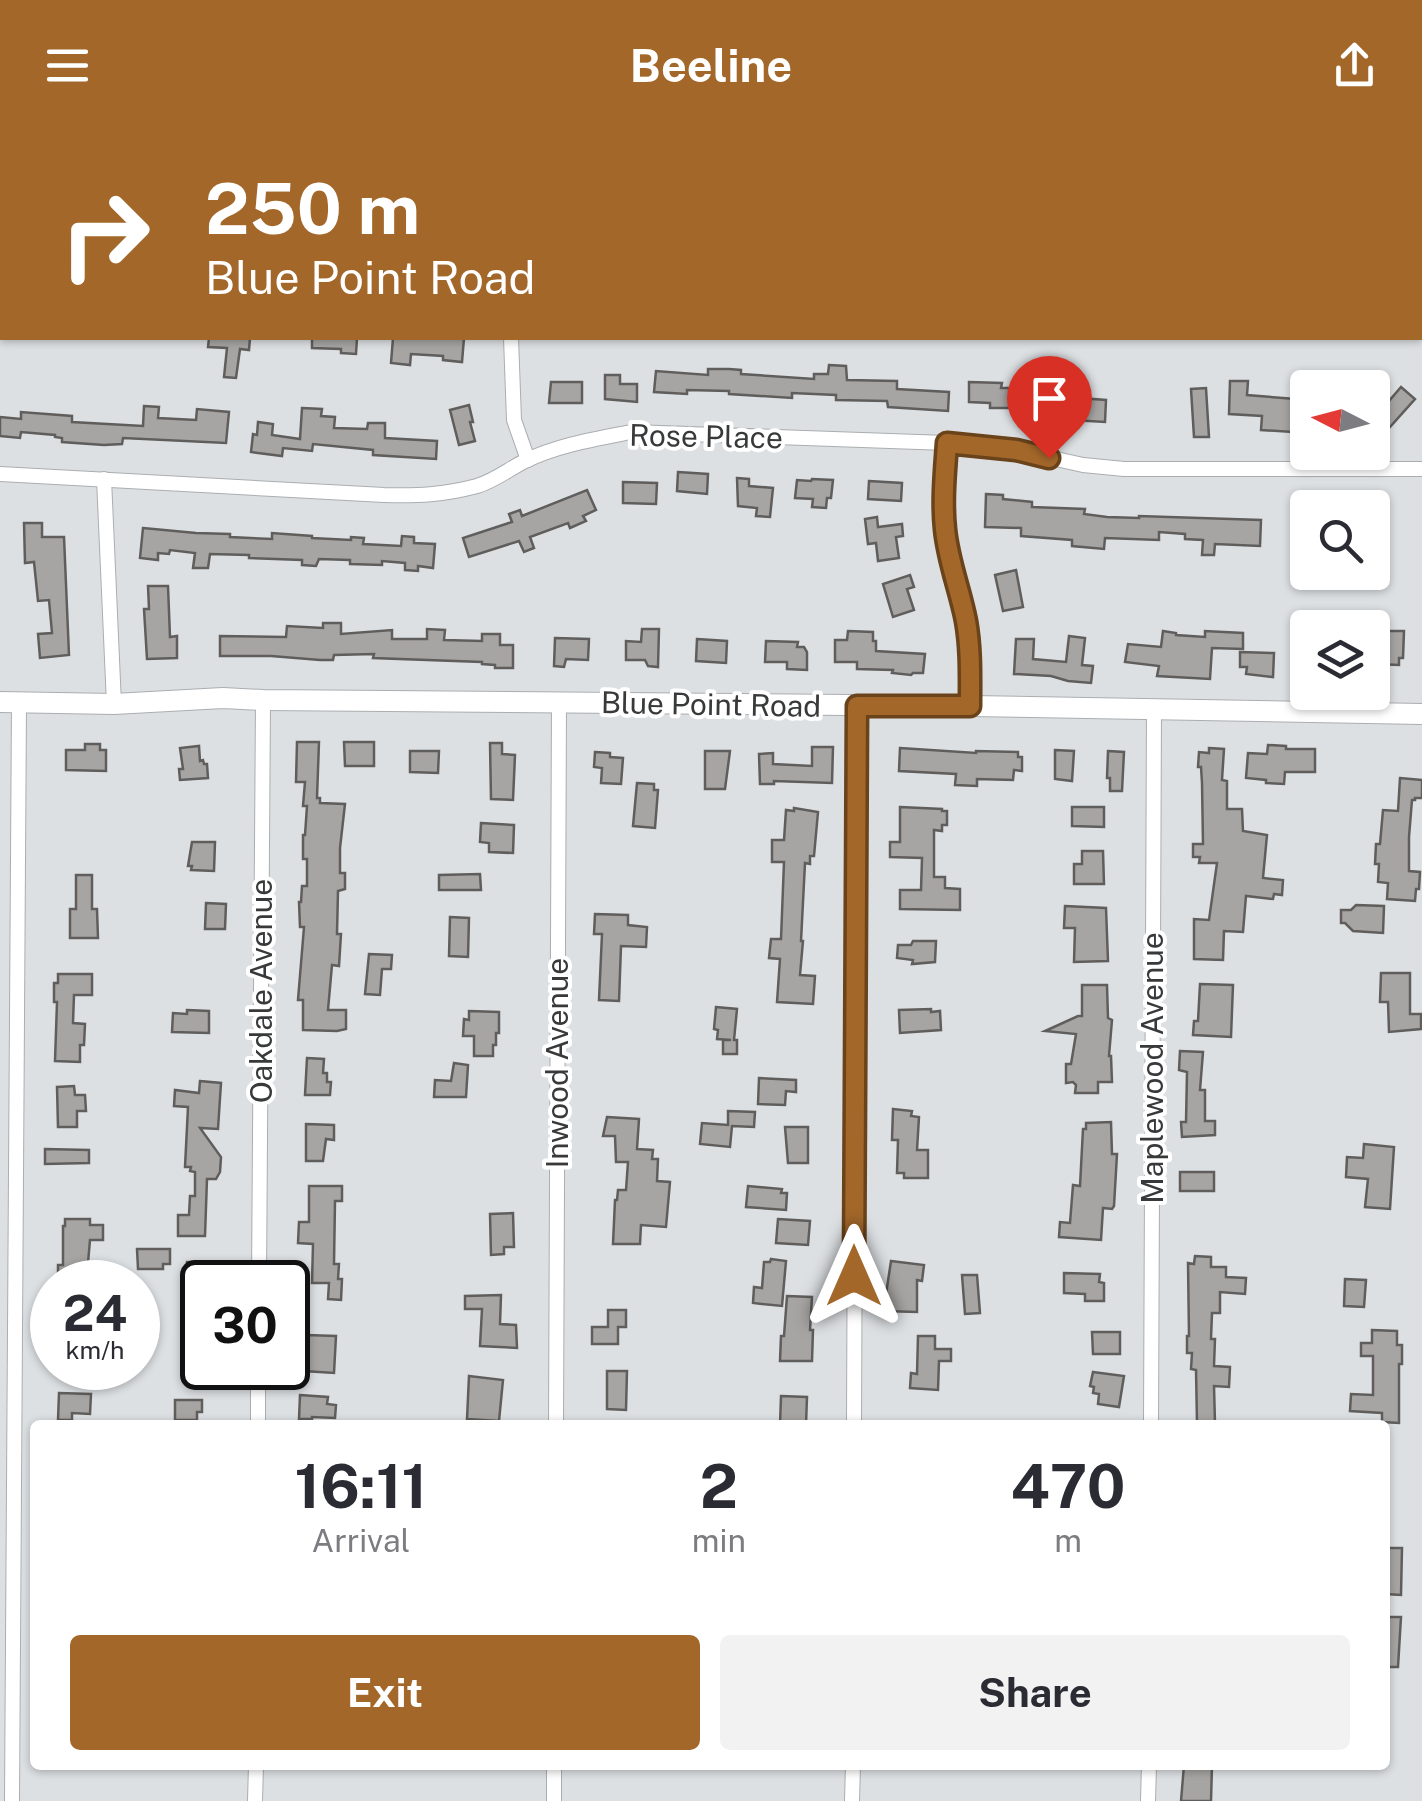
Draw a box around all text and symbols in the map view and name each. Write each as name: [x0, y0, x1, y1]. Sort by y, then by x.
icon: menu: [40, 38, 95, 93]
icon: share: [1327, 38, 1382, 93]
text: Beeline: [630, 39, 792, 92]
text: 250 m: [205, 167, 420, 250]
icon: right: [40, 170, 170, 300]
text: Blue Point Road: [205, 251, 535, 304]
pin: [1007, 356, 1092, 459]
north arrow: [1290, 370, 1390, 470]
map controls: [1290, 370, 1390, 710]
icon: arrive: [1022, 371, 1077, 426]
street label: Rose Place: [629, 417, 783, 455]
button: search: [1290, 490, 1390, 590]
button: layers: [1290, 610, 1390, 710]
street label: Blue Point Road: [601, 684, 821, 724]
street label: Oakdale Avenue: [243, 879, 279, 1103]
street label: Maplewood Avenue: [1134, 932, 1170, 1204]
street label: Inwood Avenue: [539, 958, 575, 1168]
position arrow: [802, 1224, 906, 1328]
speed limit sign: 30: [180, 1260, 310, 1390]
text: 24: [63, 1283, 127, 1342]
text: km/h: [66, 1335, 124, 1365]
text: 16:11: [294, 1451, 427, 1522]
text: 2: [700, 1451, 738, 1522]
text: 470: [1010, 1451, 1126, 1522]
text: Arrival: [311, 1522, 410, 1559]
text: min: [692, 1522, 746, 1559]
text: m: [1054, 1522, 1082, 1559]
button: Exit: [70, 1635, 700, 1750]
button: Share: [720, 1635, 1350, 1750]

